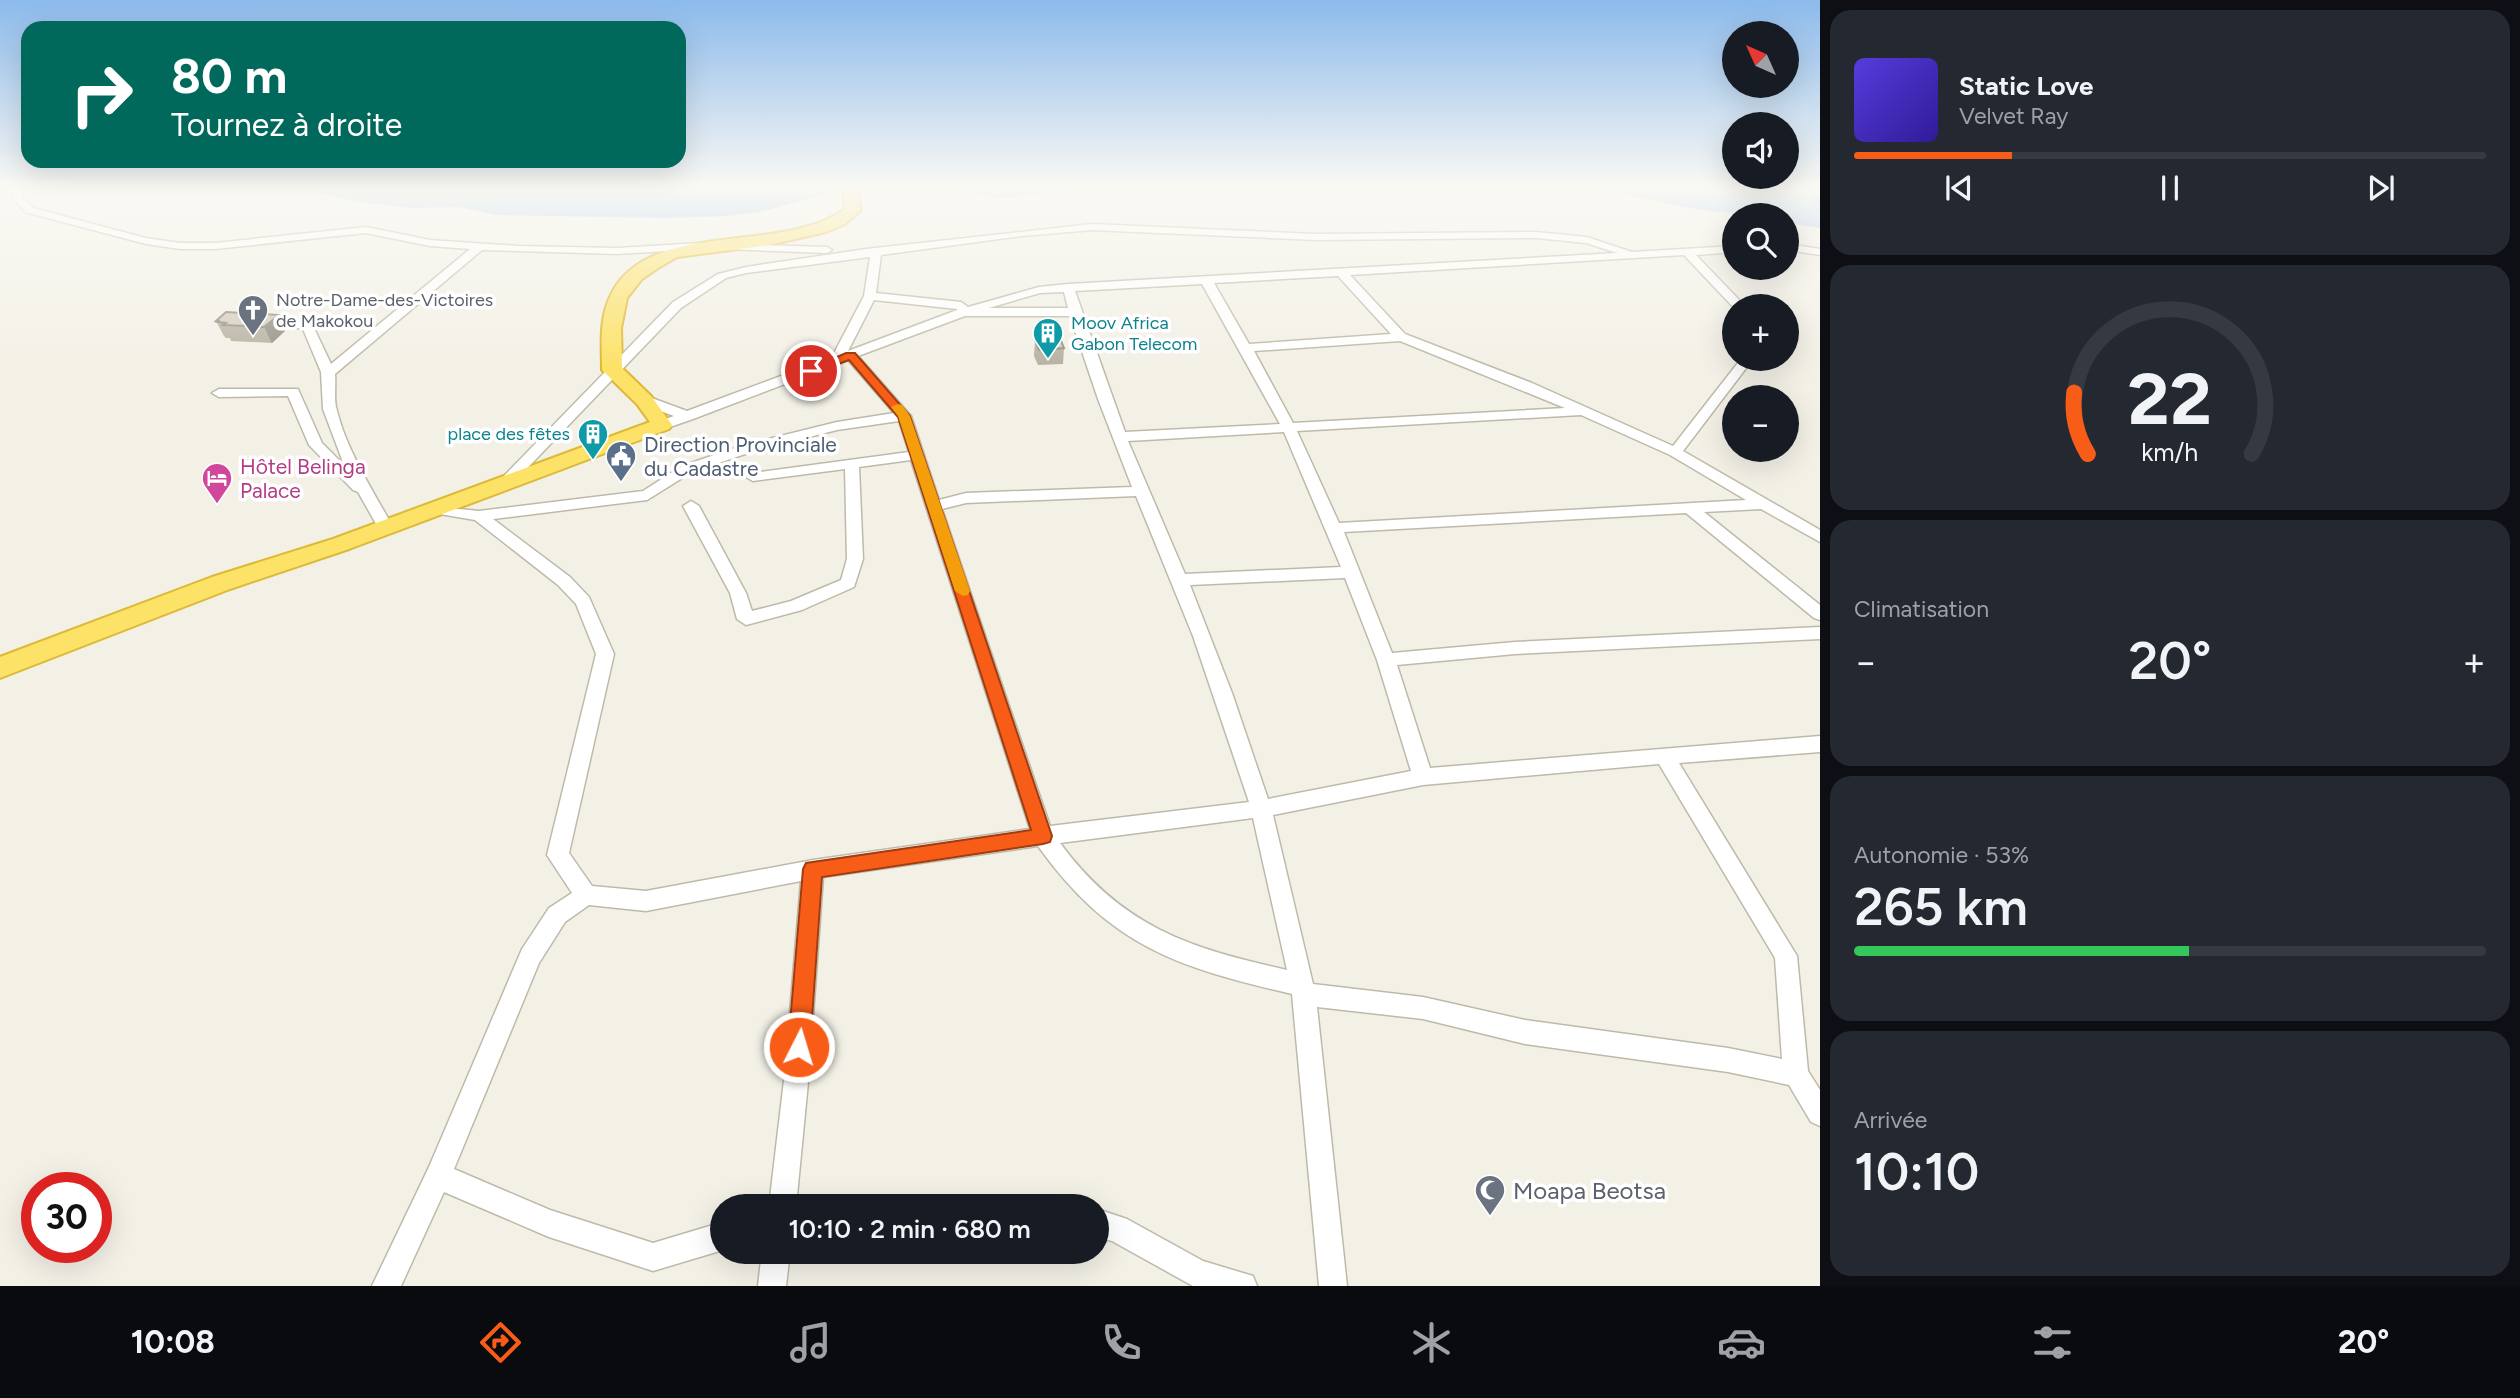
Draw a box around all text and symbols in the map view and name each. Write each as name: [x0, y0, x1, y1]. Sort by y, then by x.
north arrow: [1722, 21, 1799, 98]
map controls: [1722, 21, 1799, 462]
text: 80 m: [171, 46, 287, 105]
icon: right: [56, 49, 147, 140]
text: Static Love: [1959, 70, 2093, 102]
text: Velvet Ray: [1959, 102, 2068, 130]
text: Tournez à droite: [171, 106, 402, 144]
button: sound: [1722, 112, 1799, 189]
icon: previous: [1940, 169, 1978, 207]
icon: pause: [2151, 169, 2189, 207]
icon: next: [2362, 169, 2400, 207]
button: search: [1722, 203, 1799, 280]
place label: Notre-Dame-des-Victoires de Makokou: [276, 289, 493, 332]
church icon: Notre-Dame-des-Victoires de Makokou: [236, 293, 270, 337]
button: +: [1722, 294, 1799, 371]
place label: Moov Africa Gabon Telecom: [1071, 312, 1197, 355]
building icon: Moov Africa Gabon Telecom: [1031, 316, 1065, 360]
pin: [781, 341, 841, 401]
icon: arrive: [792, 352, 830, 390]
text: 22: [2128, 355, 2212, 442]
button: −: [1722, 385, 1799, 462]
building icon: place des fêtes: [576, 417, 610, 461]
place label: place des fêtes: [448, 423, 570, 445]
place label: Direction Provinciale du Cadastre: [644, 432, 837, 481]
text: km/h: [2141, 437, 2199, 467]
public building icon: Direction Provinciale du Cadastre: [604, 439, 638, 483]
place label: Hôtel Belinga Palace: [240, 454, 366, 503]
hotel icon: Hôtel Belinga Palace: [200, 461, 234, 505]
text: Climatisation: [1854, 595, 1989, 623]
text: 20°: [2129, 630, 2211, 692]
text: −: [1854, 639, 1878, 685]
text: +: [2462, 639, 2486, 685]
text: Autonomie · 53%: [1854, 841, 2029, 869]
text: 265 km: [1854, 876, 2028, 938]
position arrow: [762, 1010, 836, 1084]
text: Arrivée: [1854, 1106, 1927, 1134]
text: 10:10: [1854, 1141, 1979, 1203]
speed limit sign: 30: [21, 1172, 112, 1263]
mosque icon: Moapa Beotsa: [1473, 1173, 1507, 1217]
place label: Moapa Beotsa: [1513, 1176, 1666, 1205]
text: 10:10 · 2 min · 680 m: [788, 1213, 1031, 1245]
icon: directions: [476, 1318, 525, 1367]
icon: music: [786, 1318, 835, 1367]
icon: phone: [1097, 1318, 1146, 1367]
icon: climate: [1407, 1318, 1456, 1367]
icon: car: [1717, 1318, 1766, 1367]
icon: filters: [2028, 1318, 2077, 1367]
text: 10:08: [131, 1323, 215, 1361]
text: 20°: [2338, 1323, 2389, 1361]

